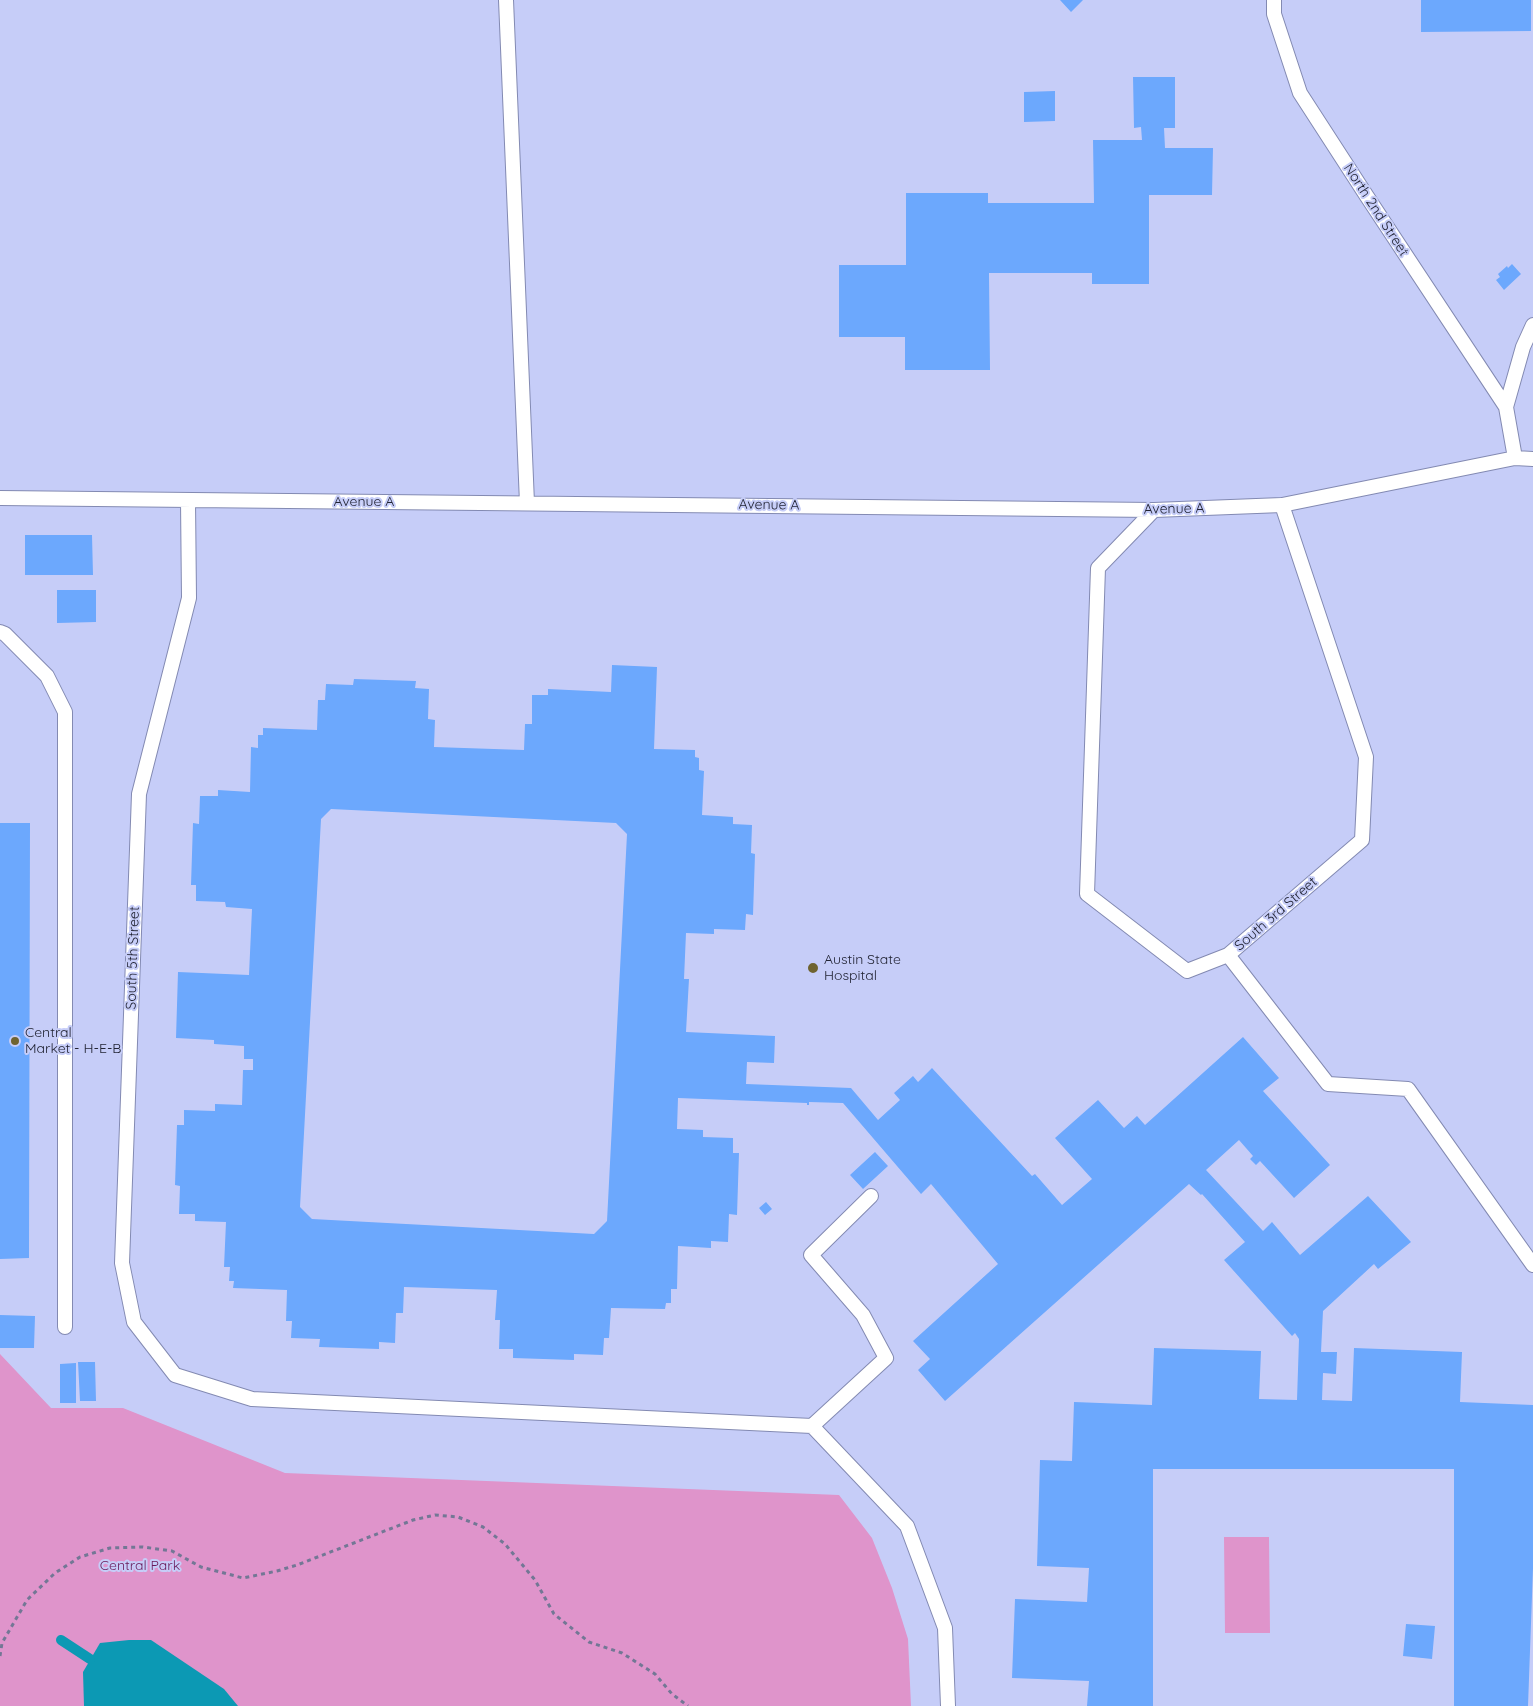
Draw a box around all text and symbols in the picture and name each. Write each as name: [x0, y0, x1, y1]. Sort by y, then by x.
street label: North 2nd Street: [1340, 161, 1412, 259]
street label: Avenue A: [334, 494, 394, 510]
street label: Avenue A: [738, 496, 800, 514]
street label: Avenue A: [1143, 500, 1205, 518]
street label: South 3rd Street: [1231, 874, 1321, 954]
street label: South 5th Street: [123, 906, 143, 1010]
place label: Austin State Hospital: [824, 952, 901, 984]
marker: Austin State Hospital: [806, 961, 820, 975]
place label: Central Market - H-E-B: [25, 1025, 121, 1058]
marker: Central Market - H-E-B: [9, 1035, 21, 1047]
park label: Central Park: [100, 1558, 180, 1574]

